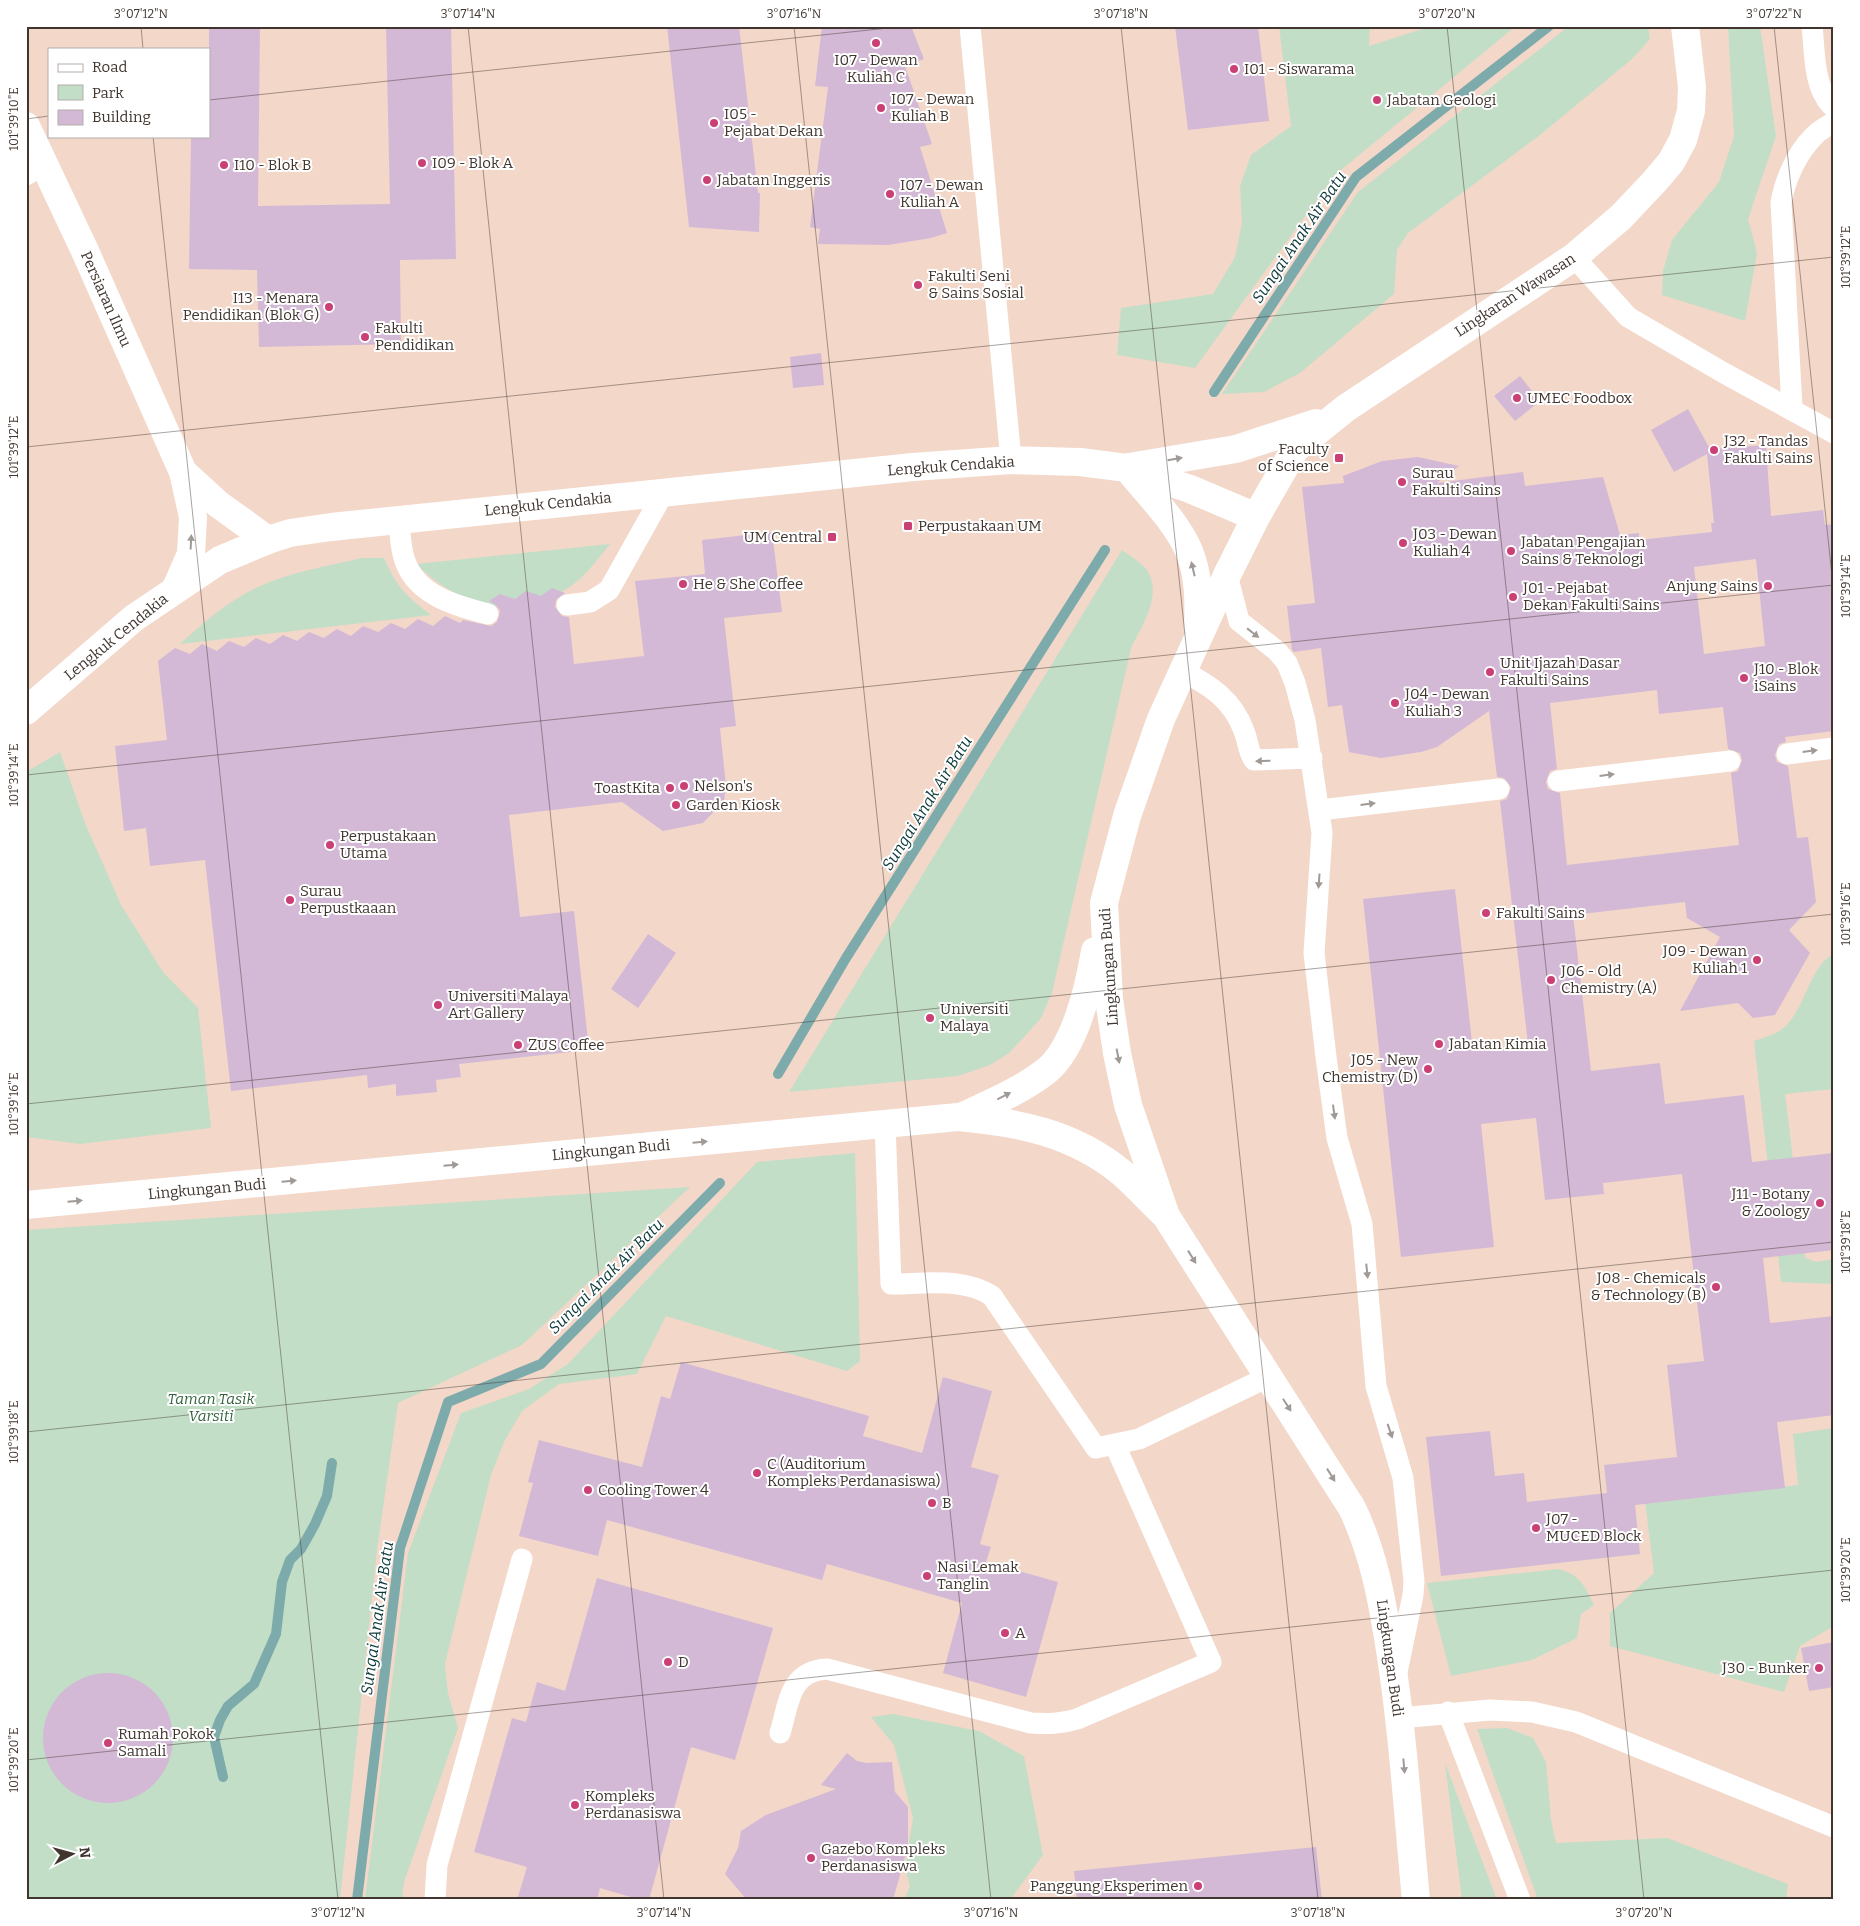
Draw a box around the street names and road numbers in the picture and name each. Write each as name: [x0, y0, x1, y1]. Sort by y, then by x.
street label: Persiaran Ilmu: [77, 248, 135, 350]
street label: Lingkaran Wawasan: [1451, 249, 1579, 341]
street label: Lengkuk Cendakia: [887, 453, 1015, 479]
street label: Lengkuk Cendakia: [484, 488, 612, 520]
street label: Lengkuk Cendakia: [61, 590, 171, 684]
street label: Lingkungan Budi: [1096, 907, 1122, 1027]
street label: Lingkungan Budi: [551, 1136, 671, 1164]
street label: Lingkungan Budi: [147, 1175, 267, 1203]
street label: Lingkungan Budi: [1373, 1598, 1407, 1718]

